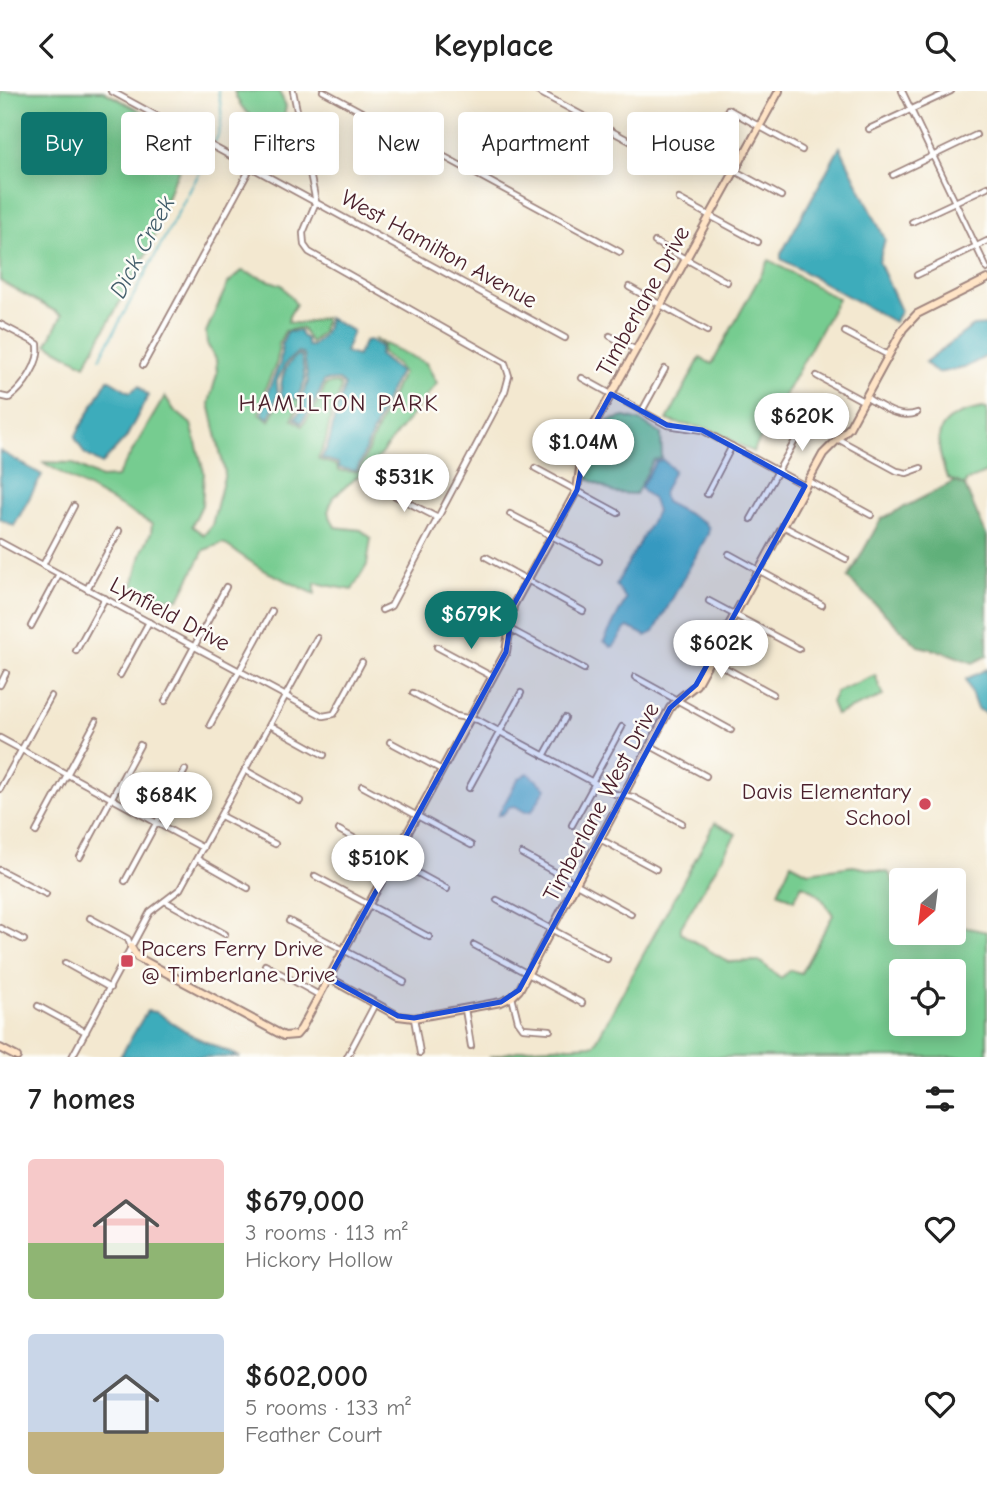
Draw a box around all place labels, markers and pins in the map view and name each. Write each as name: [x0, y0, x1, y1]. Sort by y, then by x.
pin: $620K: [753, 393, 851, 453]
pin: $1.04M: [526, 419, 640, 479]
pin: $531K: [355, 455, 453, 514]
pin: $679K: [422, 591, 520, 651]
pin: $602K: [672, 621, 770, 680]
pin: $684K: [117, 773, 215, 832]
place label: Davis Elementary School: [742, 778, 912, 831]
marker: Davis Elementary School: [917, 796, 933, 812]
pin: $510K: [329, 835, 427, 895]
place label: Pacers Ferry Drive @ Timberlane Drive: [141, 935, 335, 988]
marker: Pacers Ferry Drive @ Timberlane Drive: [119, 953, 135, 969]

